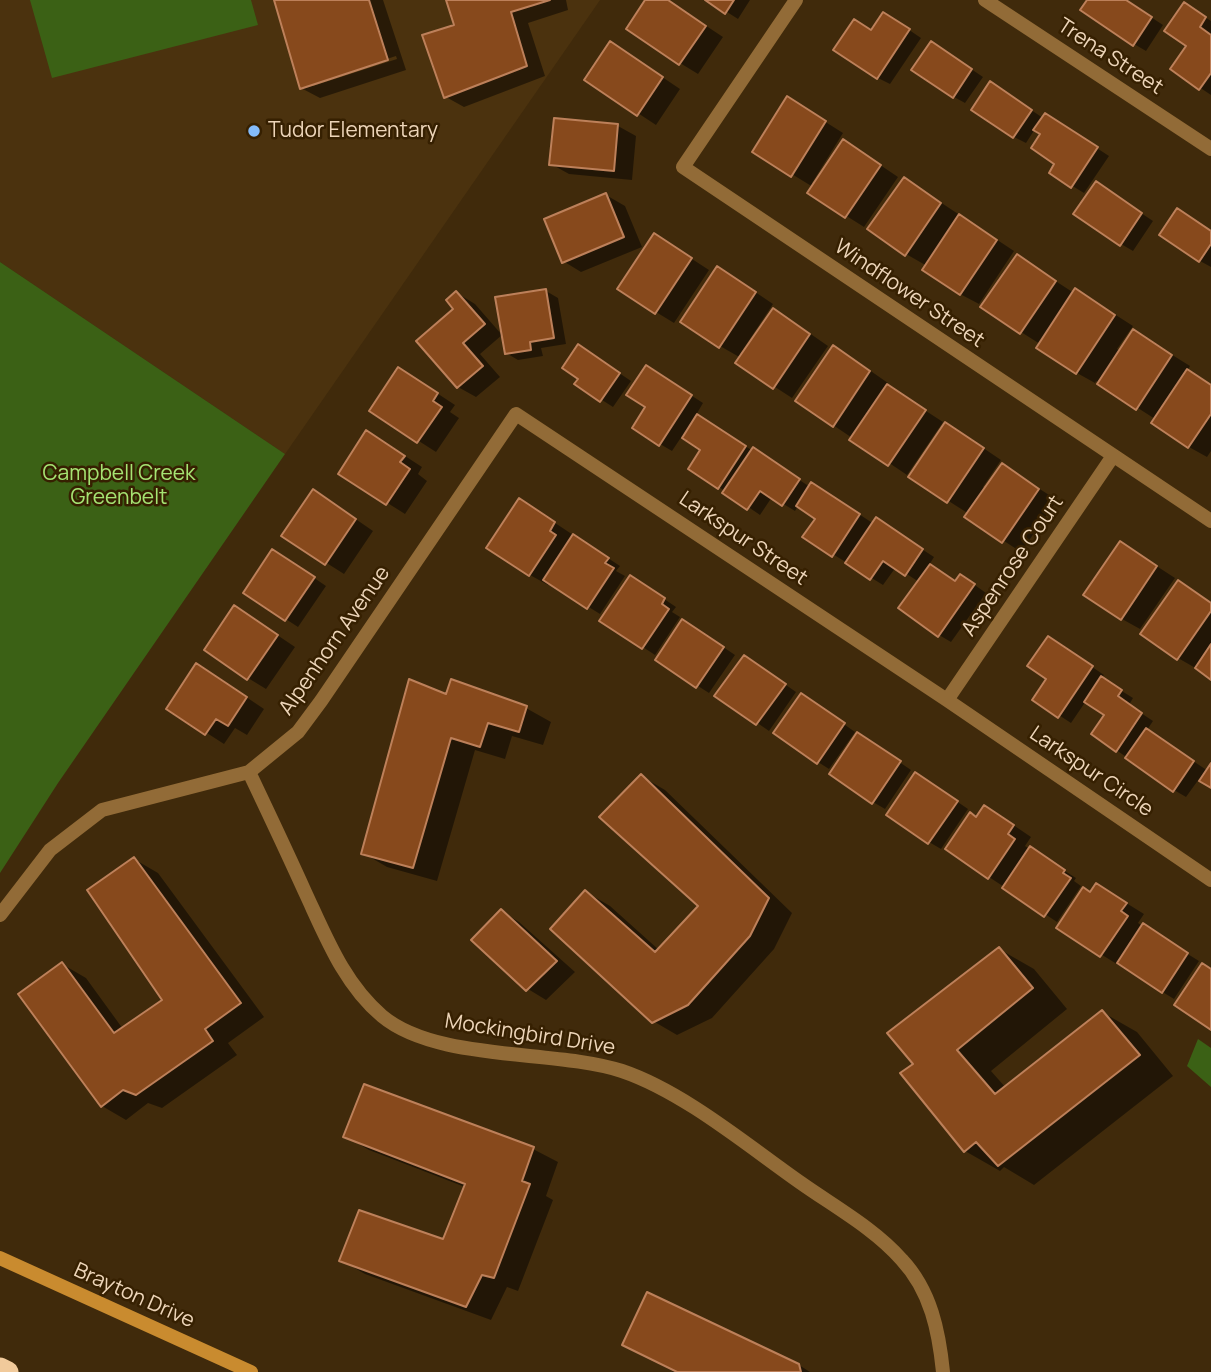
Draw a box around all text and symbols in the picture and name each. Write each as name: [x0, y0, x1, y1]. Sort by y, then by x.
street label: Trena Street: [1052, 14, 1168, 100]
place label: Tudor Elementary: [268, 118, 438, 144]
marker: Tudor Elementary: [246, 123, 262, 139]
street label: Windflower Street: [829, 234, 989, 354]
park label: Campbell Creek Greenbelt: [43, 461, 195, 511]
street label: Larkspur Street: [674, 487, 812, 591]
street label: Aspenrose Court: [957, 491, 1069, 641]
street label: Alpenhorn Avenue: [274, 562, 396, 720]
street label: Larkspur Circle: [1024, 721, 1158, 823]
street label: Mockingbird Drive: [443, 1009, 617, 1061]
street label: Brayton Drive: [70, 1258, 198, 1334]

